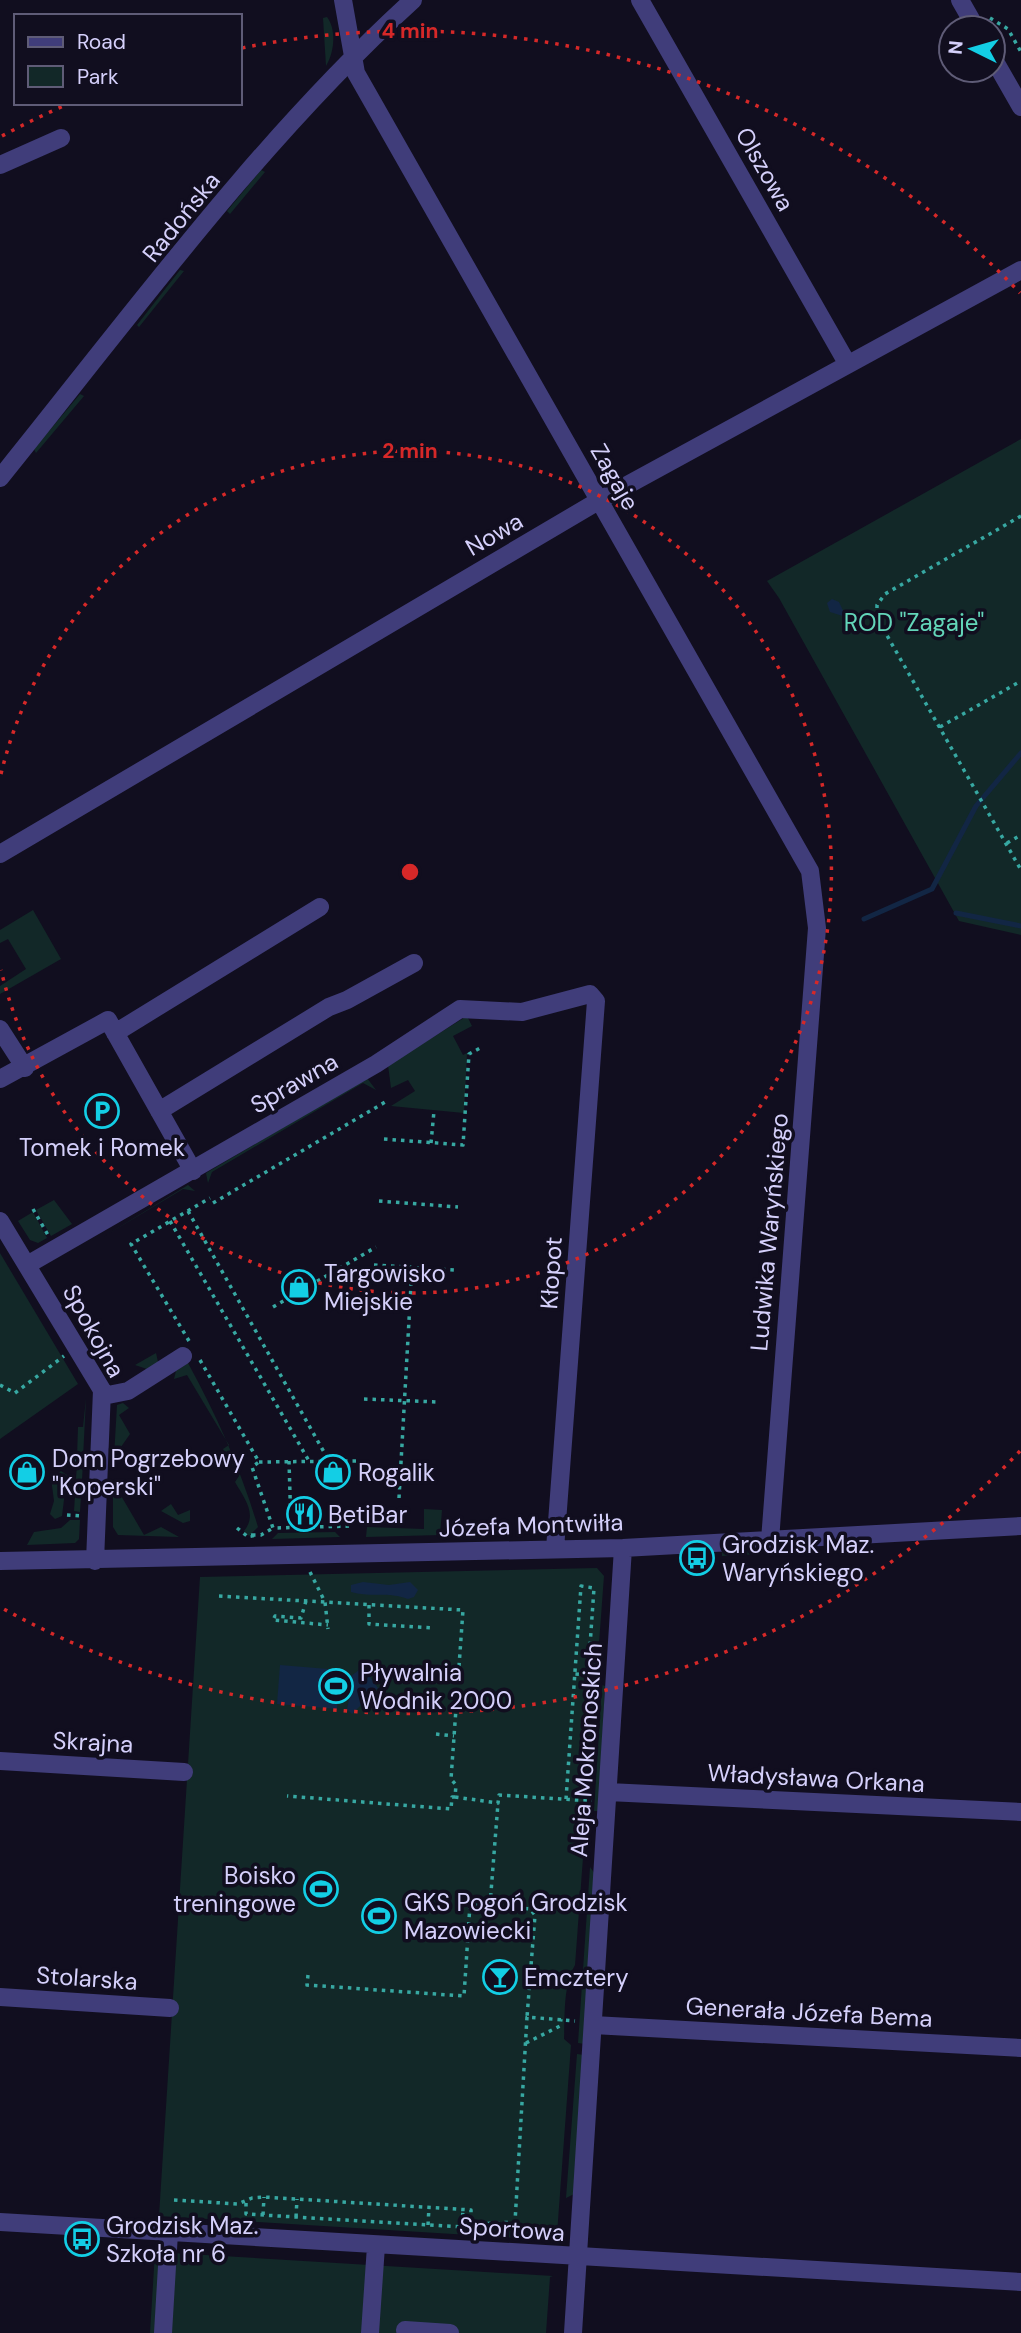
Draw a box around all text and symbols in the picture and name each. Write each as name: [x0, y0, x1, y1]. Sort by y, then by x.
legend: [14, 14, 242, 105]
north arrow: [937, 14, 1007, 84]
text: 4 min: [381, 17, 439, 45]
text: Road: [77, 28, 126, 56]
text: N: [943, 40, 969, 56]
text: Park: [77, 63, 119, 91]
street label: Olszowa: [729, 122, 801, 216]
street label: Radońska: [135, 166, 227, 268]
text: 2 min: [382, 437, 438, 465]
street label: Zagaje: [584, 438, 646, 516]
street label: Nowa: [460, 505, 528, 563]
park label: ROD "Zagaje": [844, 607, 984, 638]
centre of rings: [398, 860, 422, 884]
street label: Sprawna: [245, 1046, 343, 1120]
parking icon: Tomek i Romek: [83, 1092, 121, 1130]
street label: Ludwika Waryńskiego: [743, 1112, 795, 1352]
place label: Tomek i Romek: [19, 1132, 185, 1163]
street label: Kłopot: [533, 1236, 569, 1310]
place label: Targowisko Miejskie: [324, 1258, 446, 1317]
shop icon: Targowisko Miejskie: [280, 1268, 318, 1306]
street label: Spokojna: [56, 1279, 132, 1383]
place label: Dom Pogrzebowy "Koperski": [52, 1443, 245, 1502]
shop icon: Dom Pogrzebowy "Koperski": [8, 1453, 46, 1491]
shop icon: Rogalik: [314, 1453, 352, 1491]
place label: Rogalik: [358, 1457, 435, 1488]
restaurant icon: BetiBar: [285, 1495, 323, 1533]
place label: BetiBar: [328, 1499, 407, 1530]
street label: Józefa Montwiłła: [438, 1506, 624, 1544]
place label: Grodzisk Maz. Waryńskiego: [722, 1529, 874, 1588]
bus stop icon: Grodzisk Maz. Waryńskiego: [678, 1539, 716, 1577]
street label: Aleja Mokronoskich: [563, 1642, 609, 1858]
place label: Pływalnia Wodnik 2000: [360, 1657, 512, 1716]
sports icon: Pływalnia Wodnik 2000: [317, 1667, 355, 1705]
street label: Skrajna: [52, 1724, 134, 1760]
street label: Władysława Orkana: [707, 1757, 925, 1799]
place label: Boisko treningowe: [173, 1860, 296, 1919]
sports icon: Boisko treningowe: [302, 1870, 340, 1908]
place label: GKS Pogoń Grodzisk Mazowiecki: [404, 1887, 628, 1946]
sports icon: GKS Pogoń Grodzisk Mazowiecki: [360, 1897, 398, 1935]
bar icon: Emcztery: [481, 1958, 519, 1996]
street label: Stolarska: [35, 1959, 139, 1997]
place label: Emcztery: [524, 1962, 629, 1993]
street label: Generała Józefa Bema: [685, 1990, 933, 2034]
place label: Grodzisk Maz. Szkoła nr 6: [106, 2210, 258, 2269]
street label: Sportowa: [458, 2210, 566, 2248]
bus stop icon: Grodzisk Maz. Szkoła nr 6: [63, 2220, 101, 2258]

